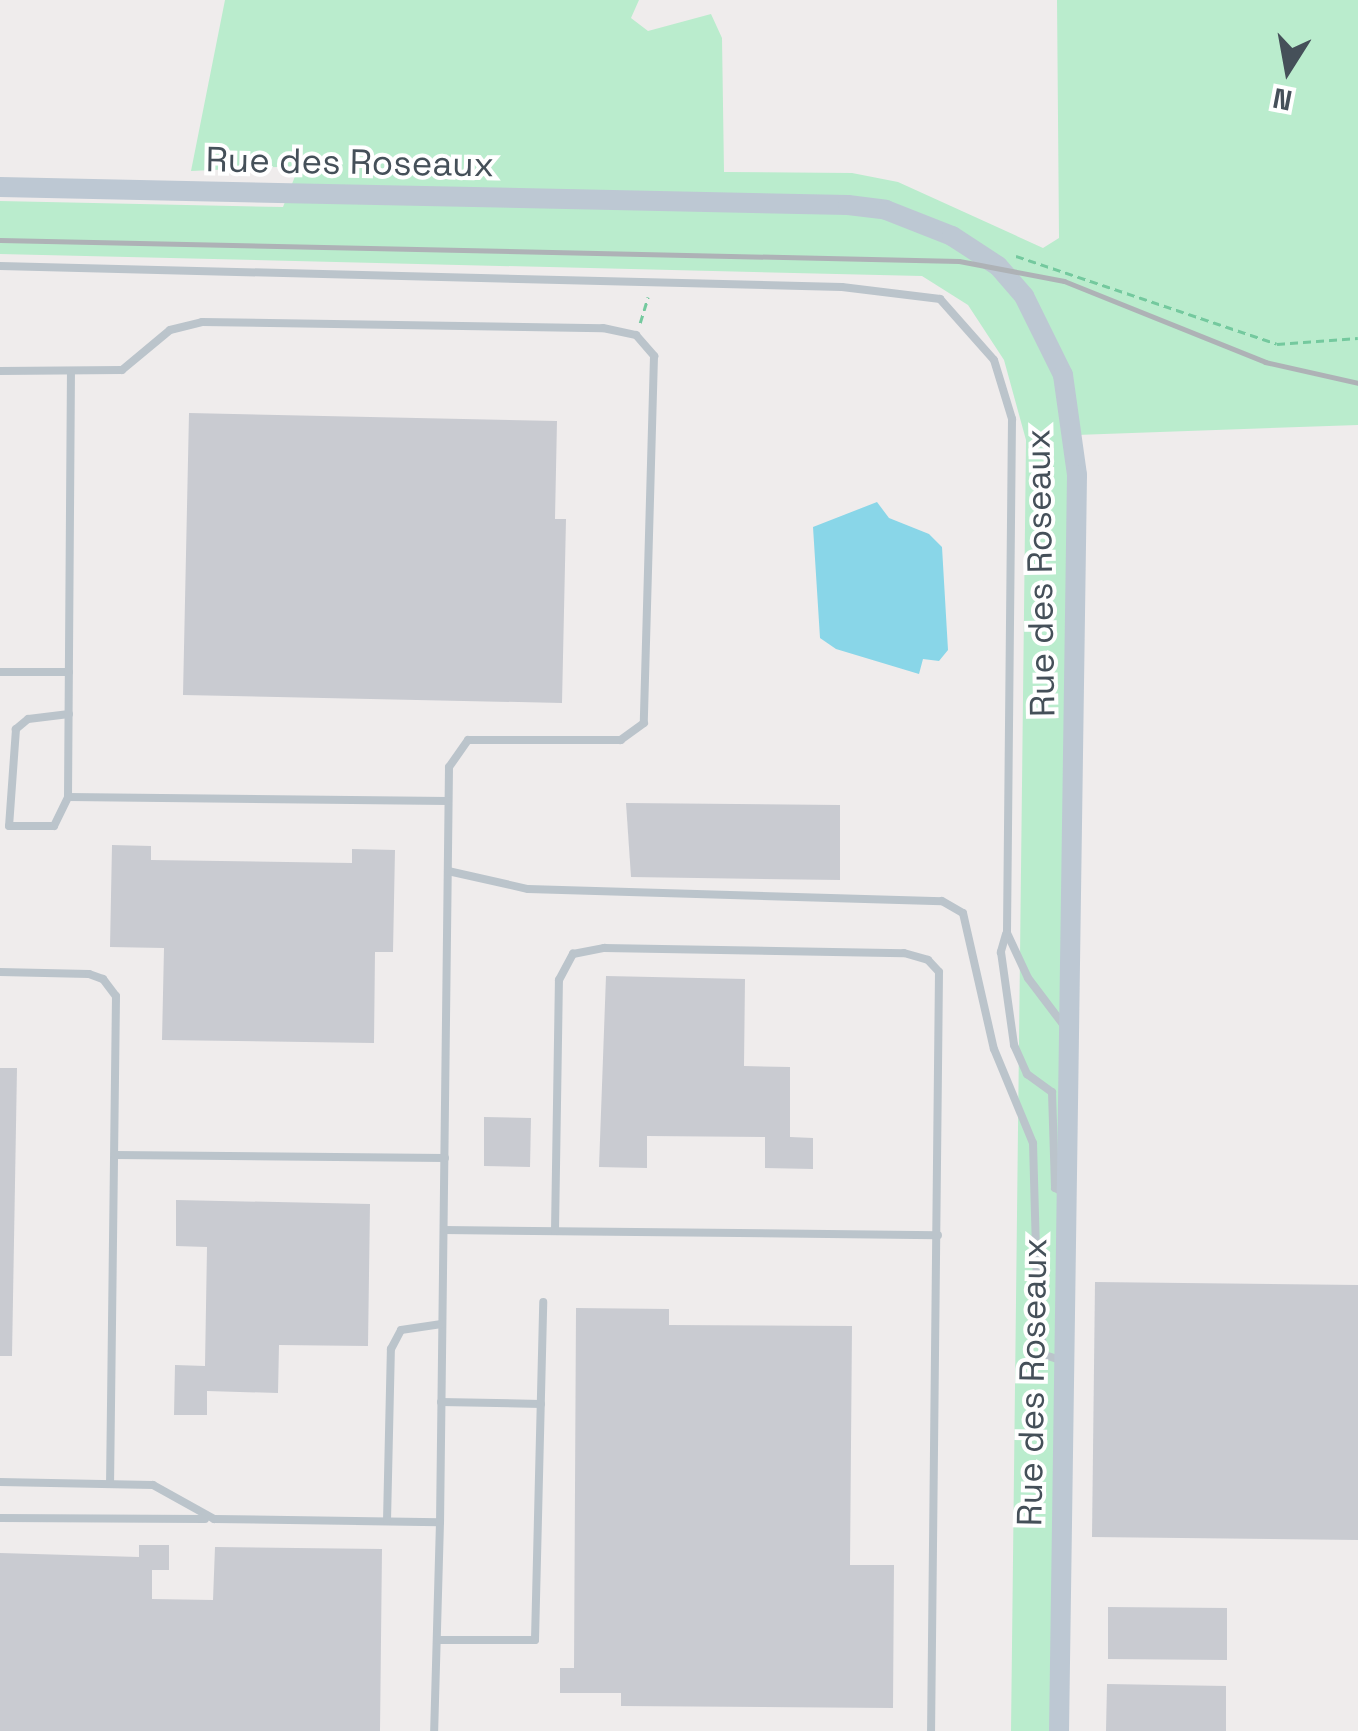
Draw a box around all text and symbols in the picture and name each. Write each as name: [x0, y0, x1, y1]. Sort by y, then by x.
north arrow: [1238, 20, 1338, 120]
text: N: [1270, 80, 1295, 119]
street label: Rue des Roseaux: [205, 138, 495, 186]
street label: Rue des Roseaux: [1016, 428, 1064, 718]
street label: Rue des Roseaux: [1008, 1237, 1056, 1527]

